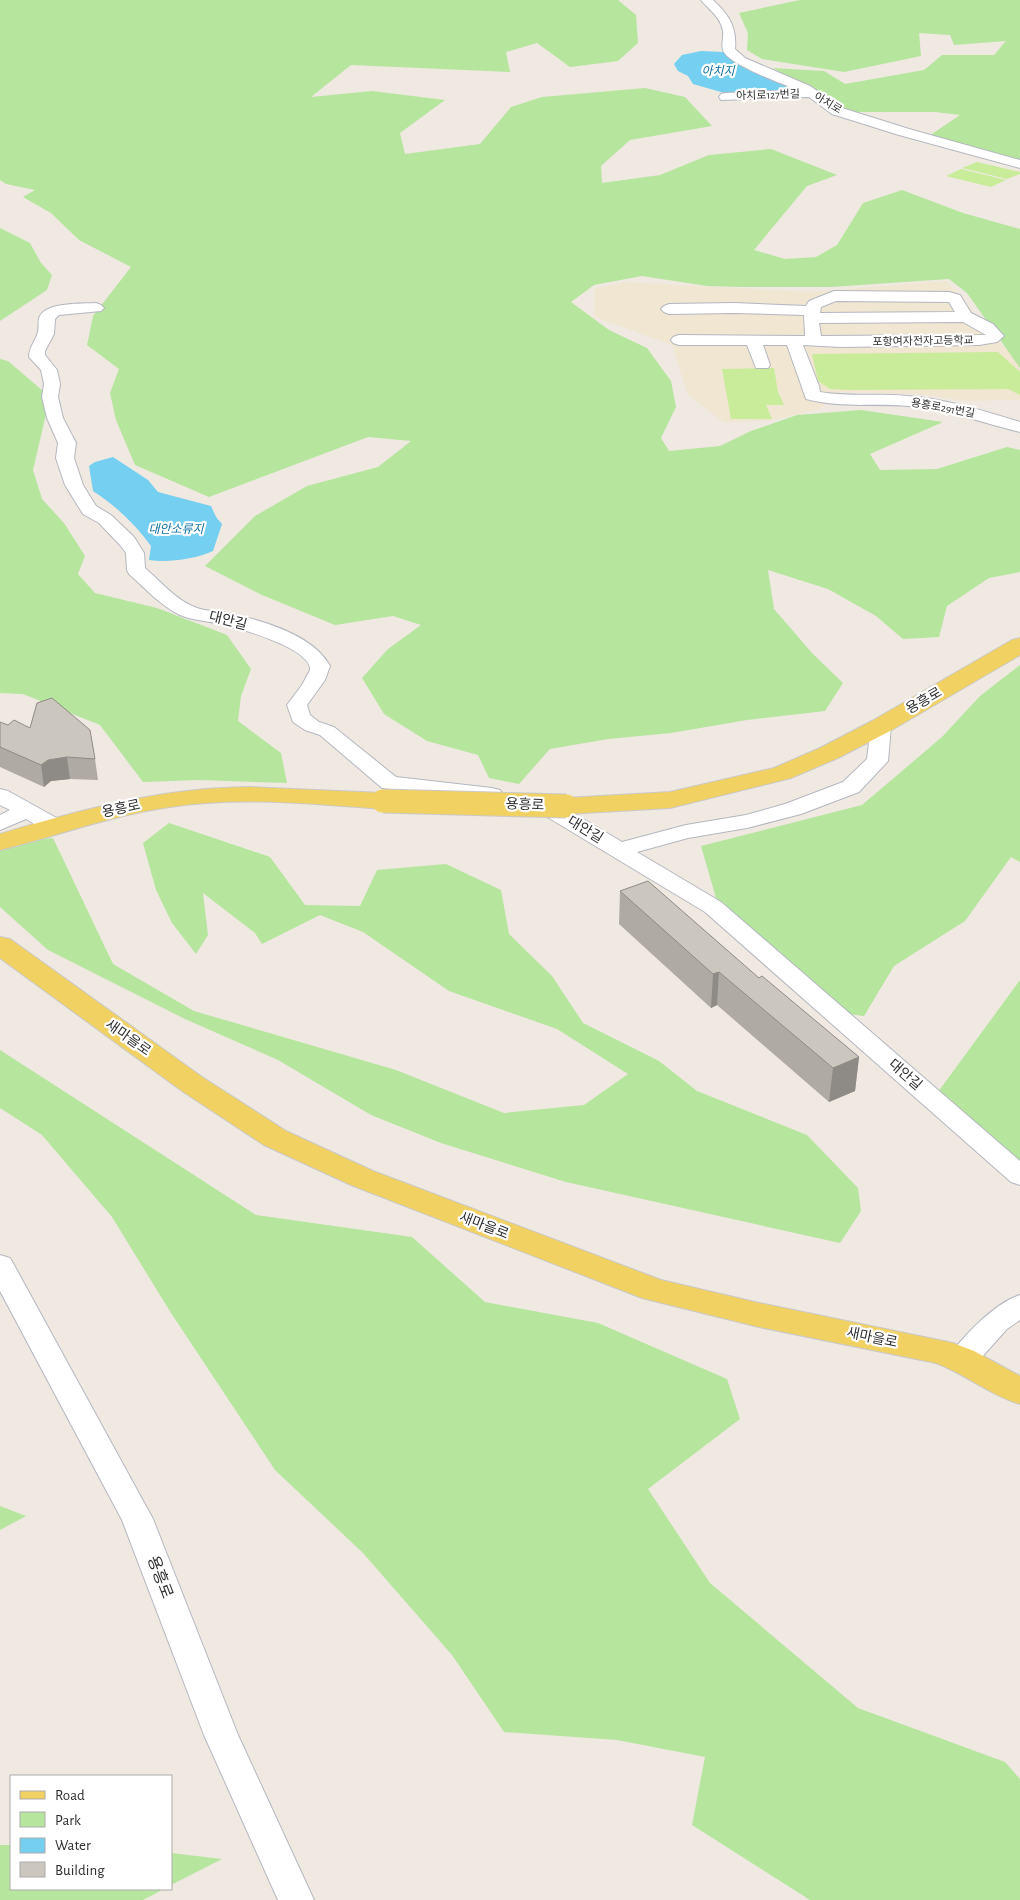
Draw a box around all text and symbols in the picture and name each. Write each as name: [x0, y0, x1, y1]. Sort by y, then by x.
water label: 아치지: [701, 65, 736, 77]
street label: 아치로127번길: [736, 88, 800, 102]
street label: 아치로: [812, 90, 844, 116]
street label: 포항여자전자고등학교: [872, 334, 974, 347]
street label: 용흥로291번길: [910, 397, 976, 419]
water label: 대안소류지: [148, 523, 205, 535]
street label: 대안길: [208, 609, 249, 632]
street label: 용흥로: [903, 684, 944, 717]
street label: 용흥로: [505, 796, 545, 813]
street label: 용흥로: [100, 797, 141, 820]
street label: 대안길: [565, 813, 606, 846]
street label: 새마을로: [103, 1017, 154, 1059]
street label: 대안길: [886, 1056, 925, 1093]
street label: 새마을로: [457, 1209, 511, 1242]
street label: 새마을로: [845, 1325, 899, 1350]
street label: 용흥로: [145, 1554, 175, 1601]
legend: [10, 1775, 172, 1890]
text: Road: [55, 1788, 85, 1803]
text: Park: [55, 1813, 81, 1828]
text: Water: [55, 1838, 91, 1853]
text: Building: [55, 1863, 105, 1878]

